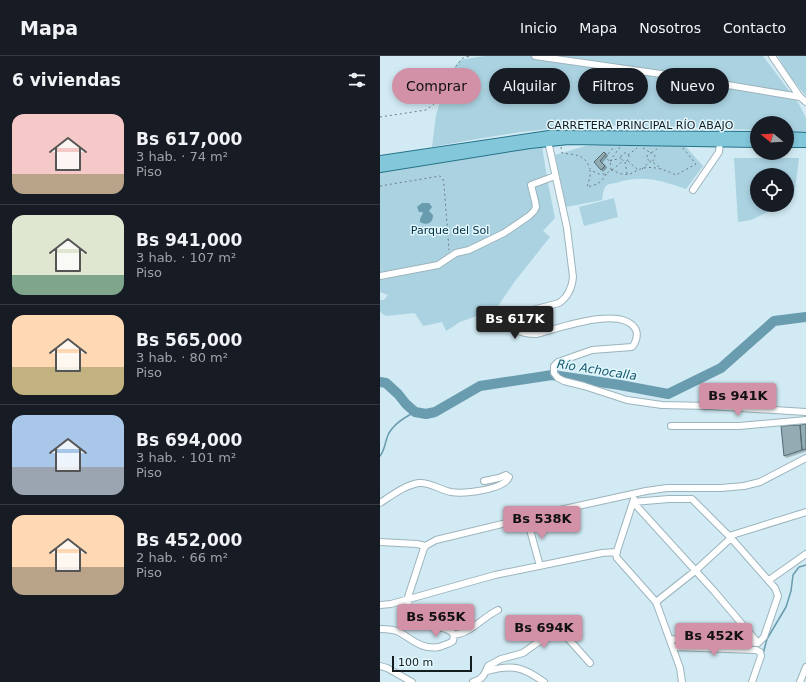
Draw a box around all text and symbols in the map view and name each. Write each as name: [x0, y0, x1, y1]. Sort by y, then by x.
text: Mapa: [20, 17, 78, 39]
text: Inicio: [520, 20, 557, 36]
text: Mapa: [579, 20, 617, 36]
text: Nosotros: [639, 20, 701, 36]
text: Contacto: [723, 20, 786, 36]
chip: Comprar: [392, 68, 481, 104]
chip: Alquilar: [489, 68, 570, 104]
chip: Filtros: [578, 68, 648, 104]
chip: Nuevo: [656, 68, 729, 104]
icon: filters: [346, 69, 368, 91]
text: 6 viviendas: [12, 70, 121, 90]
north arrow: [750, 116, 794, 160]
map controls: [750, 116, 794, 212]
street label: CARRETERA PRINCIPAL RÍO ABAJO: [547, 119, 734, 132]
text: Bs 617,000: [136, 129, 242, 149]
icon: home: [44, 130, 92, 178]
text: 3 hab. · 74 m²: [136, 149, 228, 164]
text: Piso: [136, 164, 162, 179]
button: locate: [750, 168, 794, 212]
park label: Parque del Sol: [411, 224, 489, 237]
text: Bs 941,000: [136, 230, 242, 250]
icon: home: [44, 231, 92, 279]
text: 3 hab. · 107 m²: [136, 250, 236, 265]
text: Piso: [136, 265, 162, 280]
pin: Bs 617K: [478, 306, 552, 340]
text: Bs 617K: [485, 311, 545, 326]
text: Bs 565,000: [136, 330, 242, 350]
icon: home: [44, 331, 92, 379]
text: 3 hab. · 80 m²: [136, 350, 228, 365]
water label: Río Achocalla: [556, 357, 638, 383]
text: Piso: [136, 365, 162, 380]
pin: Bs 941K: [701, 383, 775, 417]
text: Bs 941K: [708, 388, 768, 403]
text: Bs 694,000: [136, 430, 242, 450]
icon: home: [44, 431, 92, 479]
text: 3 hab. · 101 m²: [136, 450, 236, 465]
text: Piso: [136, 465, 162, 480]
pin: Bs 538K: [505, 506, 579, 540]
text: Bs 538K: [512, 511, 572, 526]
text: Bs 452,000: [136, 530, 242, 550]
icon: home: [44, 531, 92, 579]
text: 2 hab. · 66 m²: [136, 550, 228, 565]
text: Piso: [136, 565, 162, 580]
pin: Bs 565K: [399, 604, 473, 638]
text: Bs 565K: [406, 609, 466, 624]
pin: Bs 694K: [507, 615, 581, 649]
text: Bs 694K: [514, 620, 574, 635]
pin: Bs 452K: [677, 623, 751, 657]
text: Bs 452K: [684, 628, 744, 643]
scale bar: [392, 654, 472, 673]
text: 100 m: [398, 656, 433, 669]

